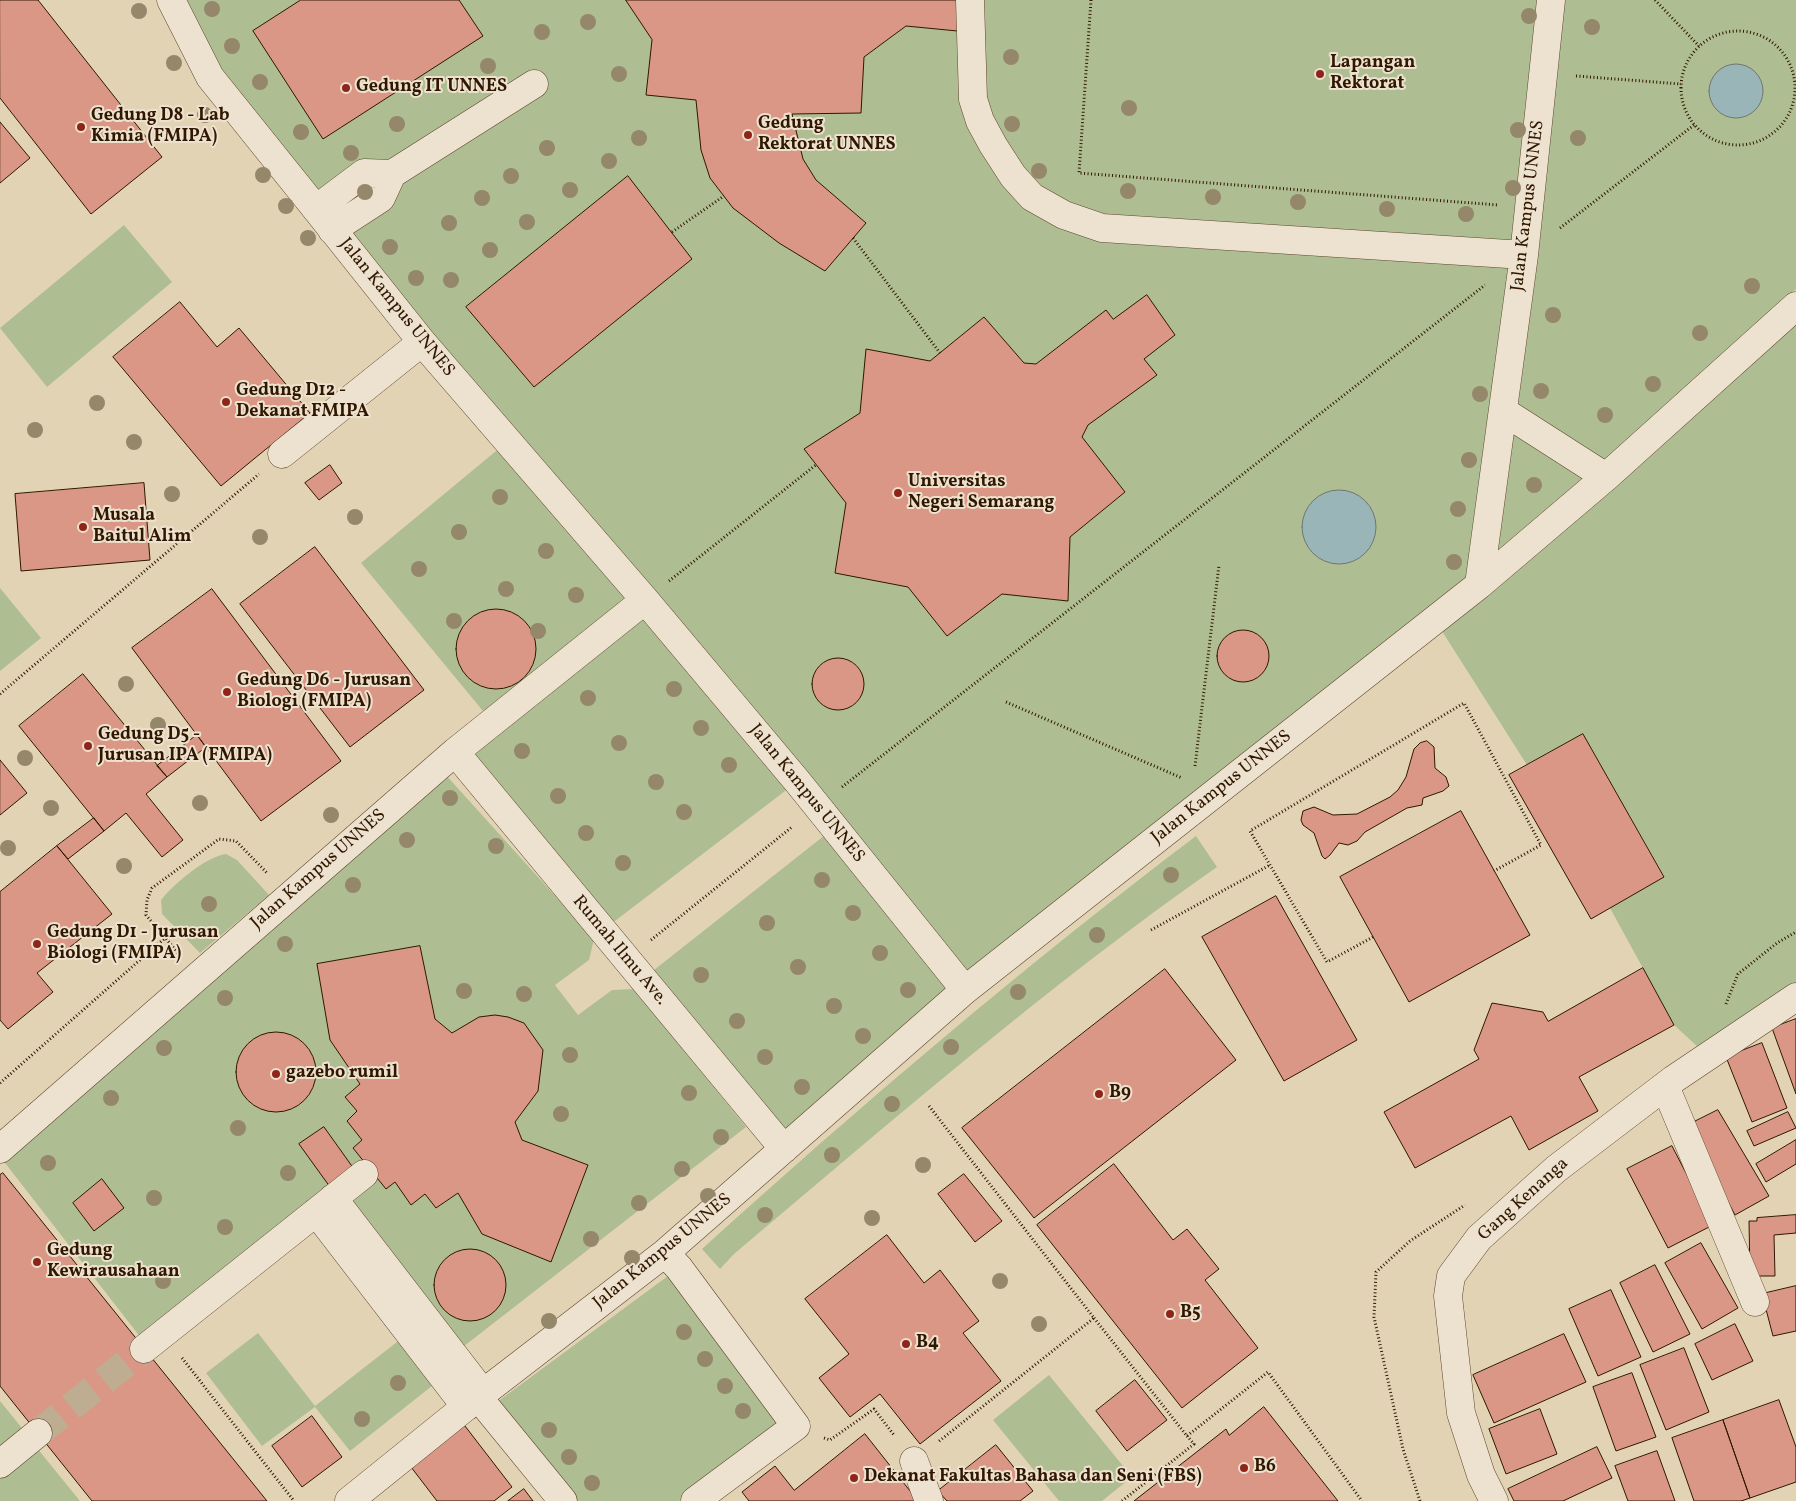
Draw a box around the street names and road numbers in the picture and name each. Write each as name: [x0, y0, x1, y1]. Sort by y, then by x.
street label: Jalan Kampus UNNES: [1508, 119, 1550, 293]
street label: Jalan Kampus UNNES: [333, 234, 459, 382]
street label: Jalan Kampus UNNES: [743, 720, 869, 868]
street label: Jalan Kampus UNNES: [1148, 727, 1296, 849]
street label: Jalan Kampus UNNES: [247, 805, 391, 935]
street label: Rumah Ilmu Ave.: [567, 892, 671, 1010]
street label: Gang Kenanga: [1474, 1154, 1574, 1246]
street label: Jalan Kampus UNNES: [589, 1189, 737, 1315]

